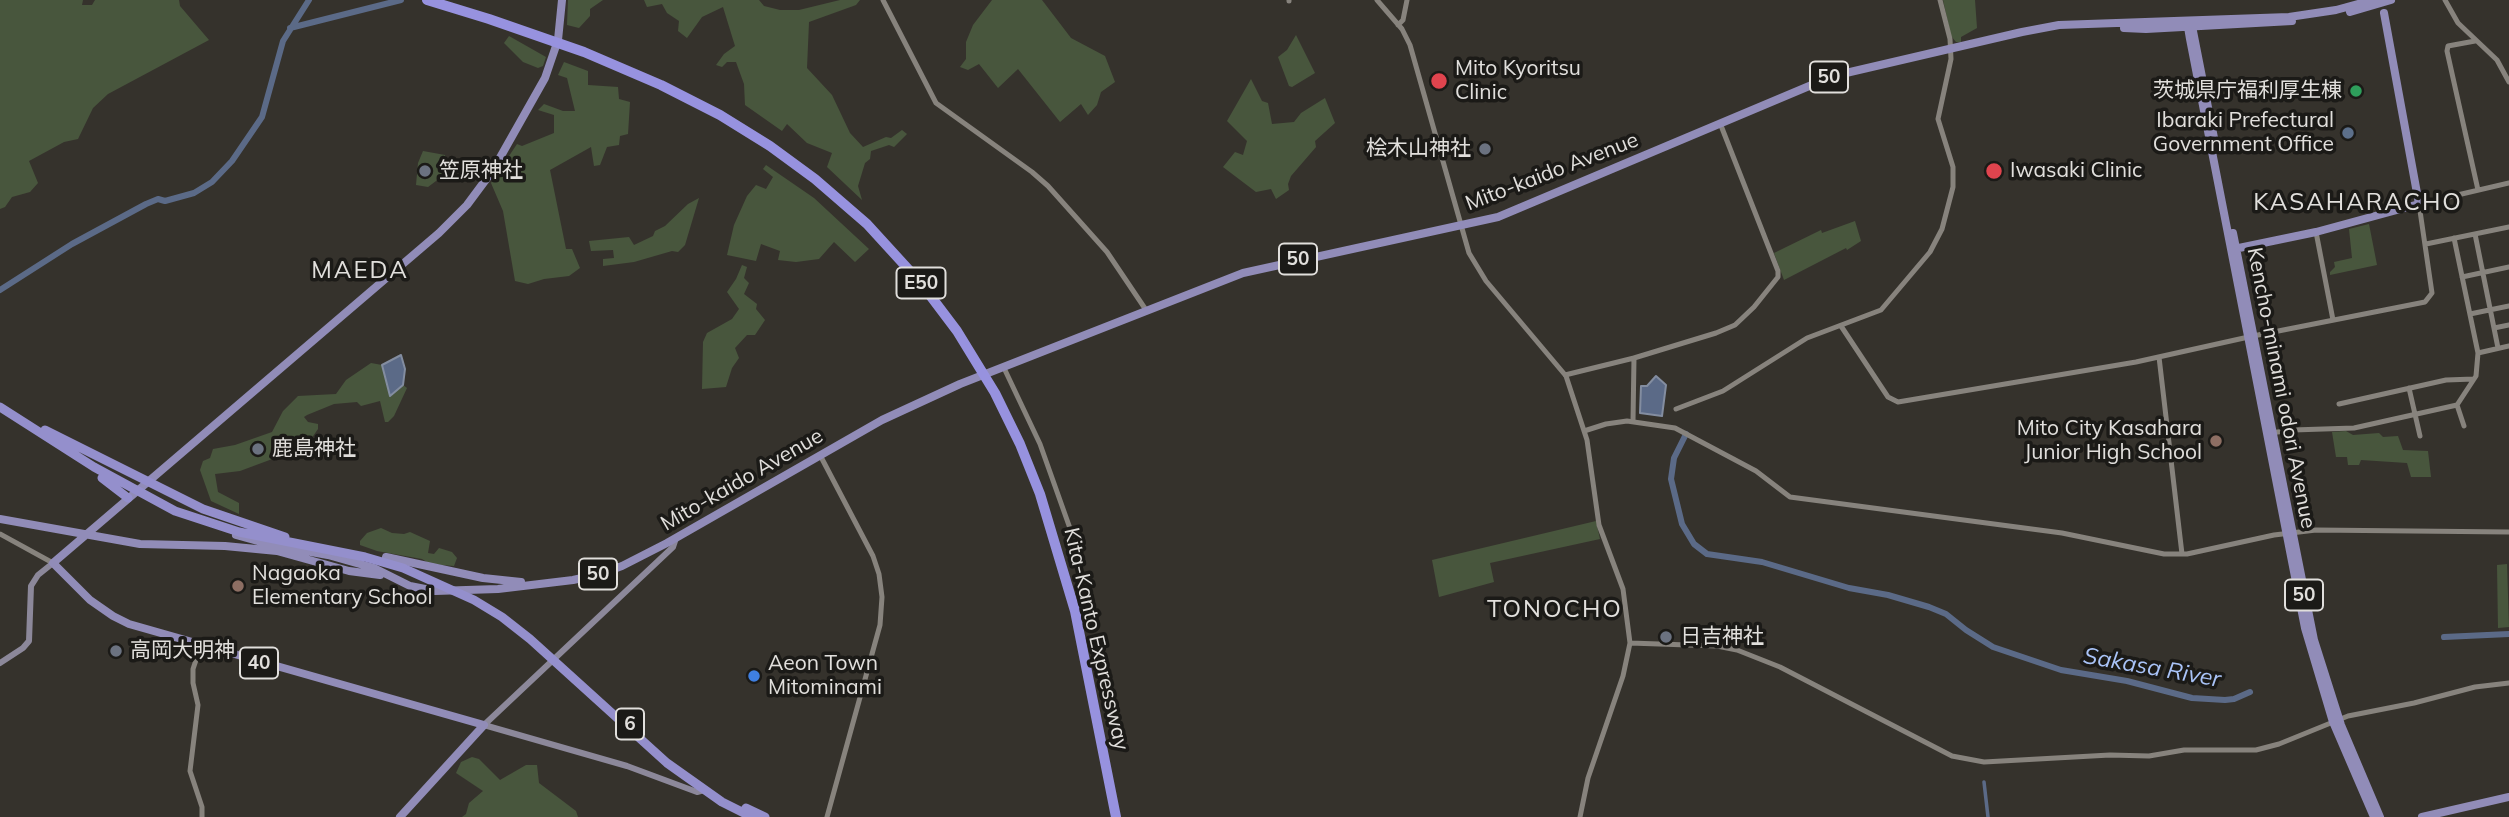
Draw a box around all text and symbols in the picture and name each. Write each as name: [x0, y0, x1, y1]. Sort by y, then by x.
place label: Mito Kyoritsu Clinic: [1455, 56, 1581, 106]
road number: 50: [1810, 61, 1848, 92]
marker: Mito Kyoritsu Clinic: [1429, 71, 1449, 91]
place label: 茨城県庁福利厚生棟: [2153, 78, 2342, 104]
marker: 茨城県庁福利厚生棟: [2348, 83, 2364, 99]
place label: Ibaraki Prefectural Government Office: [2153, 108, 2334, 158]
marker: Ibaraki Prefectural Government Office: [2340, 125, 2356, 141]
street label: Mito-kaido Avenue: [1462, 127, 1642, 217]
place label: 桧木山神社: [1366, 136, 1471, 162]
marker: 桧木山神社: [1477, 141, 1493, 157]
place label: 笠原神社: [439, 158, 523, 184]
place label: Iwasaki Clinic: [2010, 158, 2142, 184]
marker: Iwasaki Clinic: [1984, 161, 2004, 181]
marker: 笠原神社: [417, 163, 433, 179]
district label: KASAHARACHO: [2255, 189, 2461, 217]
road number: 50: [1279, 244, 1317, 274]
street label: Kencho-minami odori Avenue: [2241, 245, 2321, 531]
district label: MAEDA: [312, 257, 408, 285]
road number: E50: [897, 268, 946, 298]
place label: Mito City Kasahara Junior High School: [2017, 416, 2202, 466]
street label: Mito-kaido Avenue: [656, 423, 828, 537]
marker: Mito City Kasahara Junior High School: [2208, 433, 2224, 449]
place label: 鹿島神社: [272, 436, 356, 462]
marker: 鹿島神社: [250, 441, 266, 457]
street label: Kita-Kanto Expressway: [1058, 525, 1134, 753]
road number: 50: [579, 558, 617, 590]
place label: Nagaoka Elementary School: [252, 561, 433, 611]
marker: Nagaoka Elementary School: [230, 578, 246, 594]
road number: 50: [2285, 580, 2323, 610]
district label: TONOCHO: [1488, 596, 1622, 624]
place label: 日吉神社: [1680, 624, 1764, 650]
marker: 日吉神社: [1658, 629, 1674, 645]
place label: 高岡大明神: [130, 638, 235, 664]
water label: Sakasa River: [2081, 642, 2223, 694]
marker: 高岡大明神: [108, 643, 124, 659]
road number: 40: [240, 648, 278, 678]
place label: Aeon Town Mitominami: [768, 651, 882, 701]
marker: Aeon Town Mitominami: [746, 668, 762, 684]
road number: 6: [616, 708, 644, 740]

